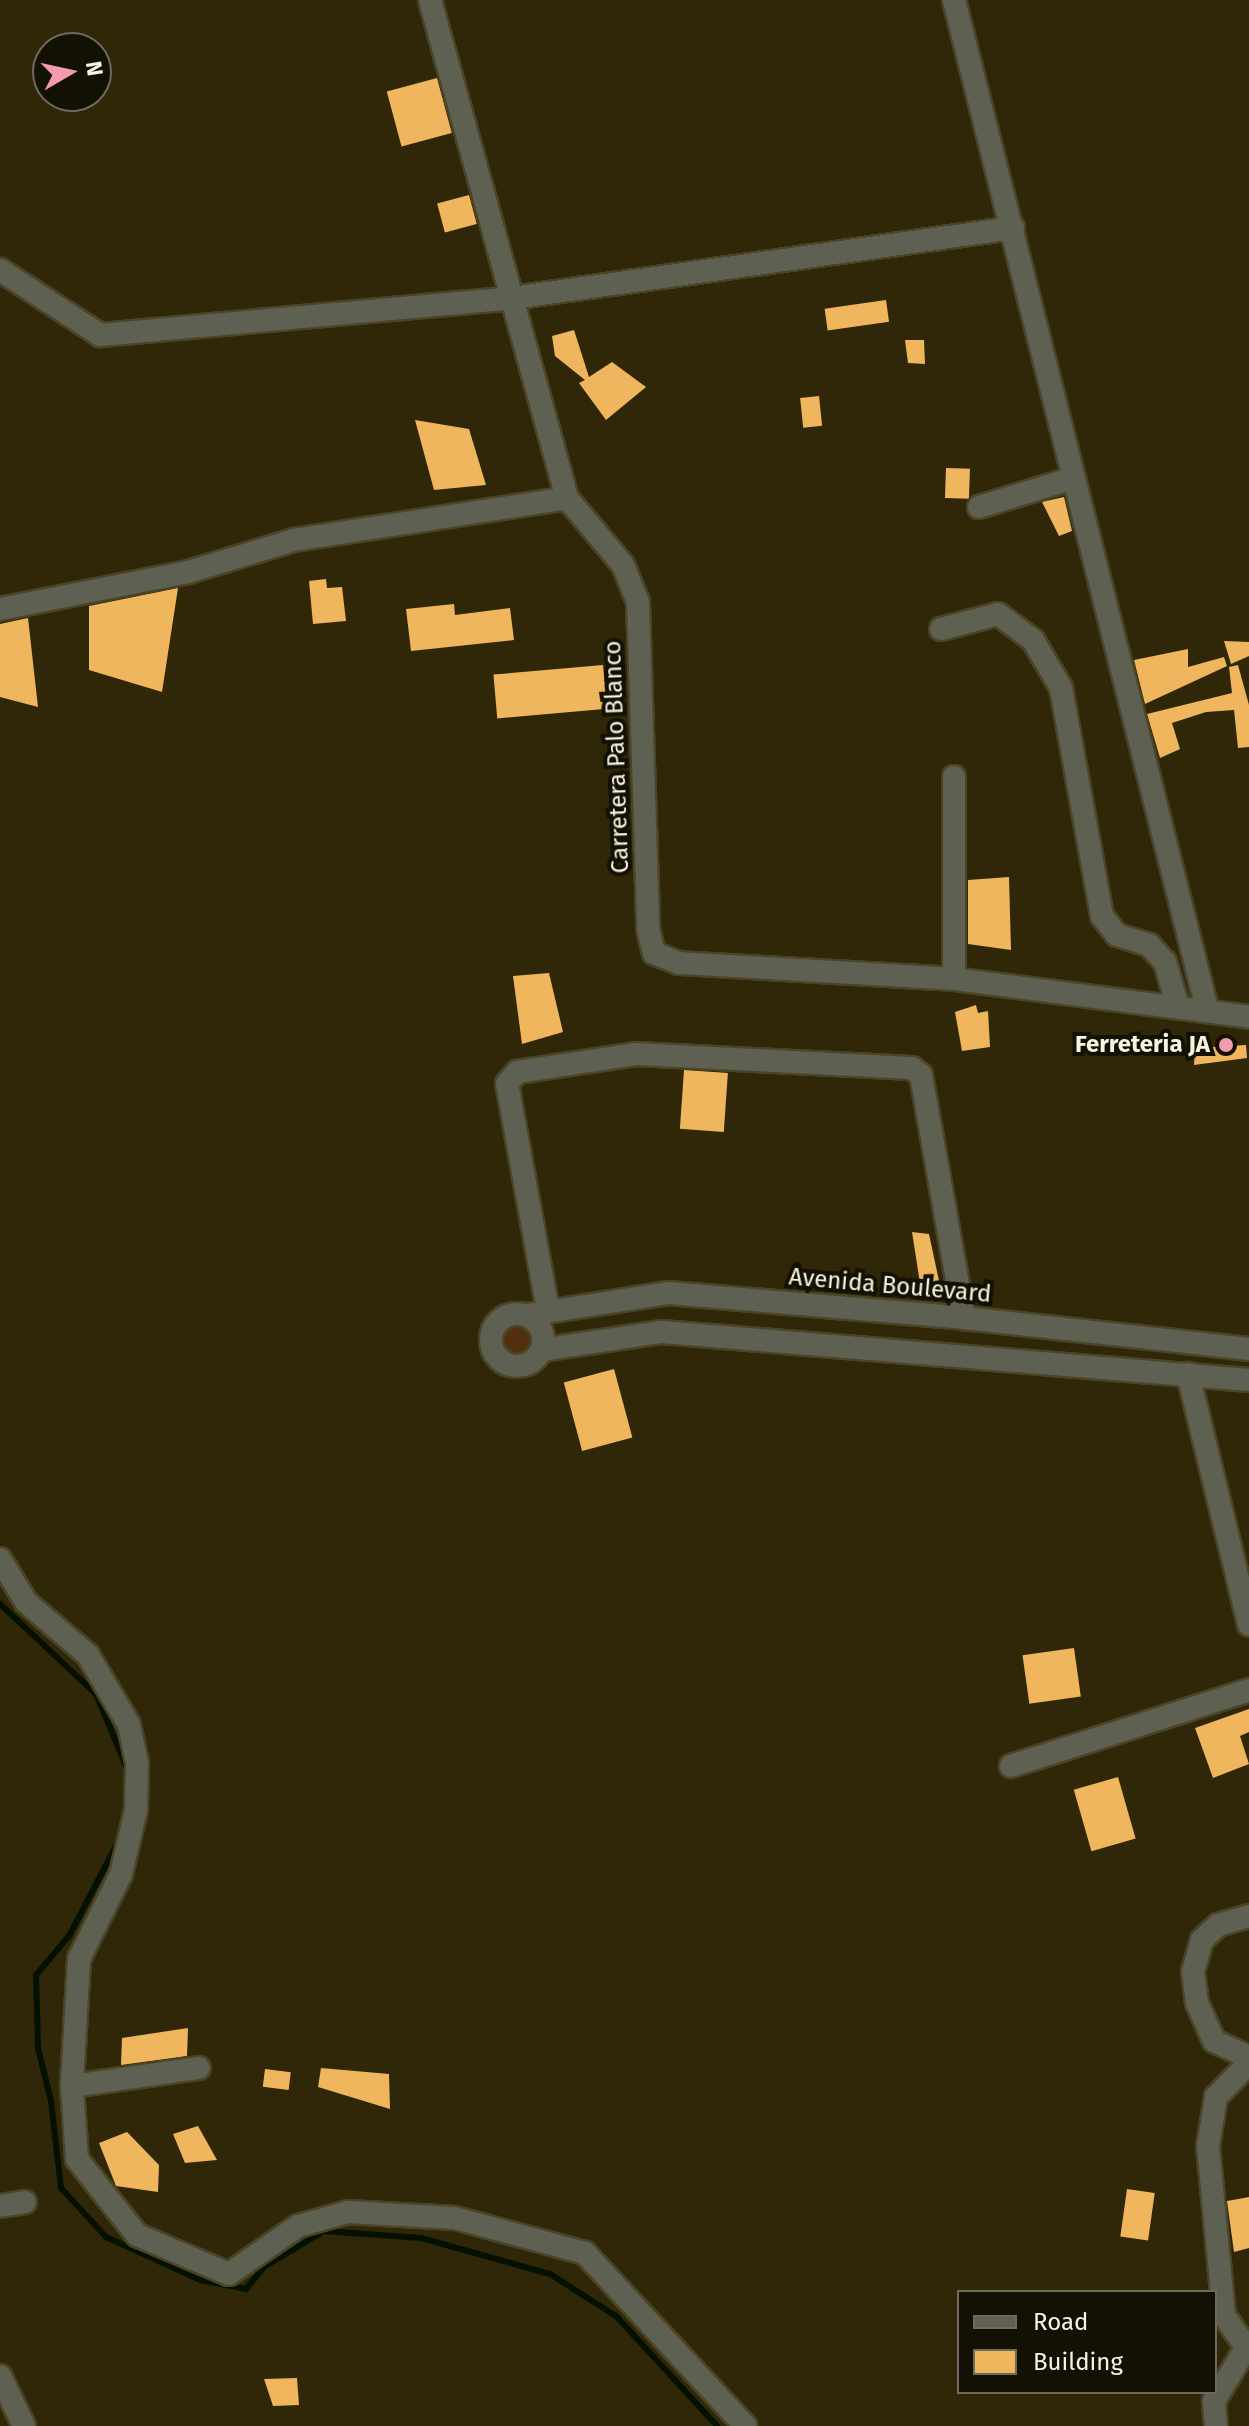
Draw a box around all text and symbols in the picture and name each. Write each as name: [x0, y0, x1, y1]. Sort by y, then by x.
north arrow: [32, 32, 112, 112]
text: N: [80, 59, 109, 78]
street label: Carretera Palo Blanco: [599, 640, 635, 874]
place label: Ferreteria JA: [1075, 1031, 1210, 1059]
marker: Ferreteria JA: [1217, 1036, 1235, 1054]
street label: Avenida Boulevard: [788, 1263, 992, 1309]
legend: [957, 2290, 1217, 2394]
text: Road: [1033, 2308, 1088, 2336]
text: Building: [1033, 2348, 1123, 2376]

